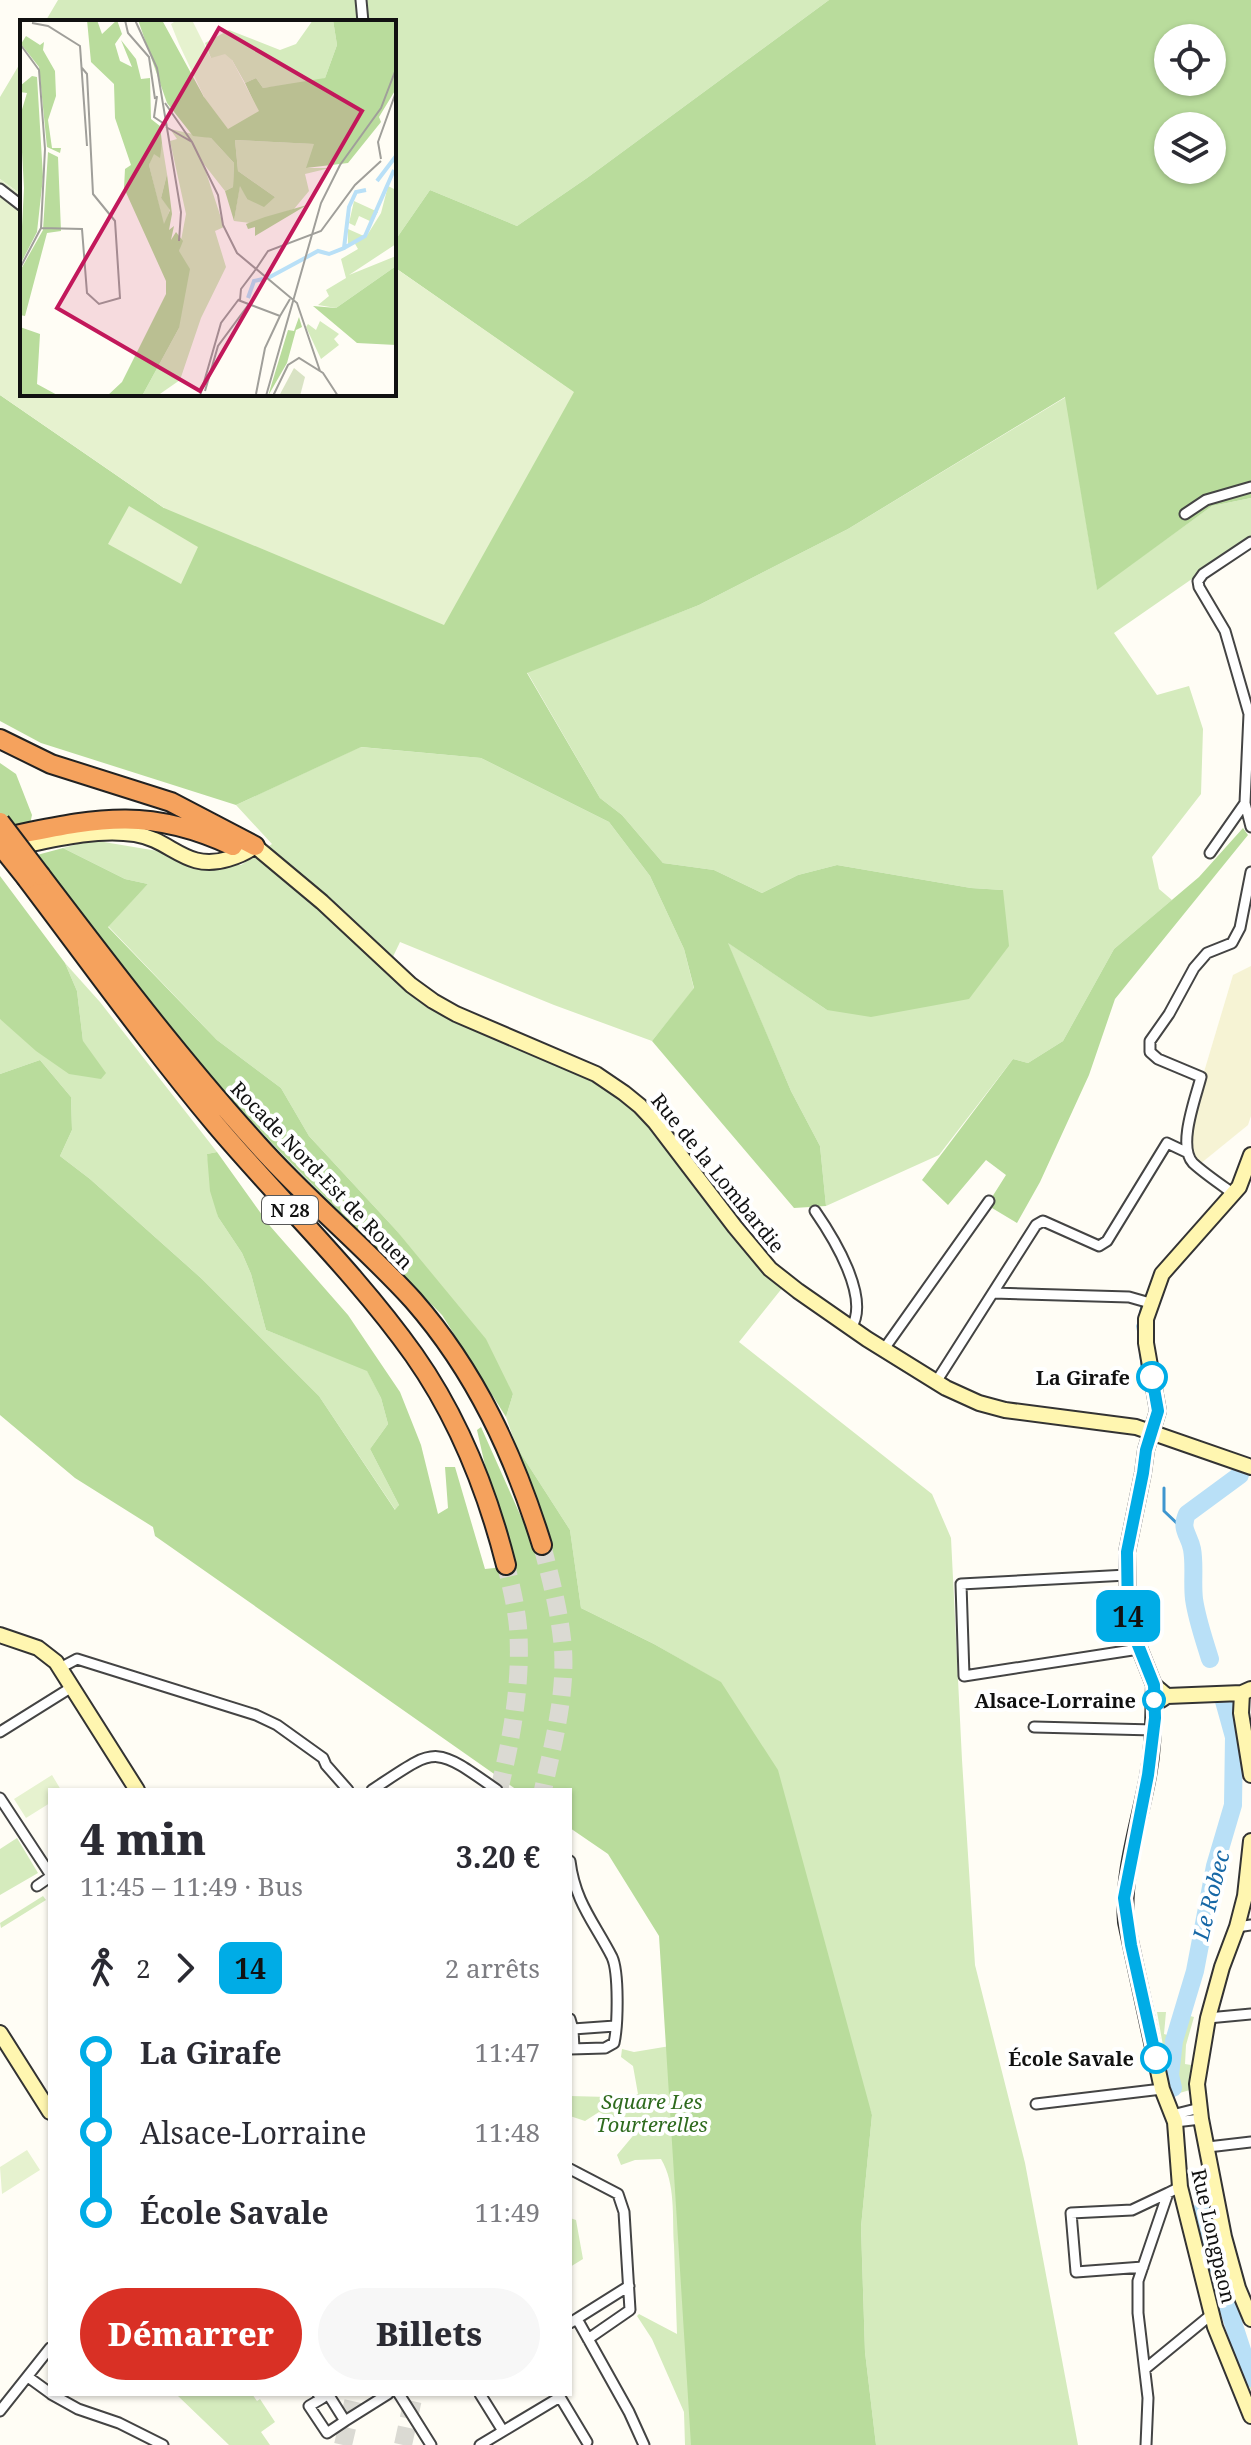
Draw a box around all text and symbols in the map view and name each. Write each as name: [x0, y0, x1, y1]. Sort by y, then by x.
inset map: [20, 20, 396, 396]
map controls: [1154, 24, 1226, 184]
button: locate: [1154, 24, 1226, 96]
button: layers: [1154, 112, 1226, 184]
street label: Rocade Nord-Est de Rouen: [225, 1075, 419, 1275]
street label: Rue de la Lombardie: [645, 1088, 791, 1258]
road number: N 28: [262, 1196, 318, 1224]
marker: La Girafe: [1137, 1362, 1167, 1392]
place label: La Girafe: [1036, 1364, 1130, 1391]
line badge: 14: [1092, 1590, 1164, 1642]
text: 14: [1112, 1597, 1144, 1635]
place label: Alsace-Lorraine: [974, 1687, 1136, 1714]
marker: Alsace-Lorraine: [1143, 1689, 1165, 1711]
text: 4 min: [80, 1808, 206, 1868]
text: 3.20 €: [456, 1836, 540, 1877]
water label: Le Robec: [1184, 1847, 1236, 1944]
text: 11:45 – 11:49 · Bus: [80, 1868, 303, 1904]
icon: walk: [80, 1946, 124, 1990]
icon: forward: [163, 1946, 207, 1990]
text: 14: [235, 1949, 266, 1987]
text: 2: [136, 1950, 151, 1986]
text: 2 arrêts: [445, 1950, 540, 1986]
text: La Girafe: [140, 2032, 282, 2073]
text: 11:47: [474, 2034, 540, 2070]
marker: École Savale: [1141, 2043, 1171, 2073]
place label: École Savale: [1008, 2045, 1134, 2072]
park label: Square Les Tourterelles: [596, 2088, 708, 2138]
text: Alsace-Lorraine: [140, 2112, 367, 2153]
text: 11:48: [474, 2114, 540, 2150]
street label: Rue Longpaon: [1185, 2166, 1243, 2306]
text: École Savale: [140, 2192, 329, 2233]
text: 11:49: [474, 2194, 540, 2230]
button: Démarrer: [80, 2288, 302, 2380]
button: Billets: [318, 2288, 540, 2380]

